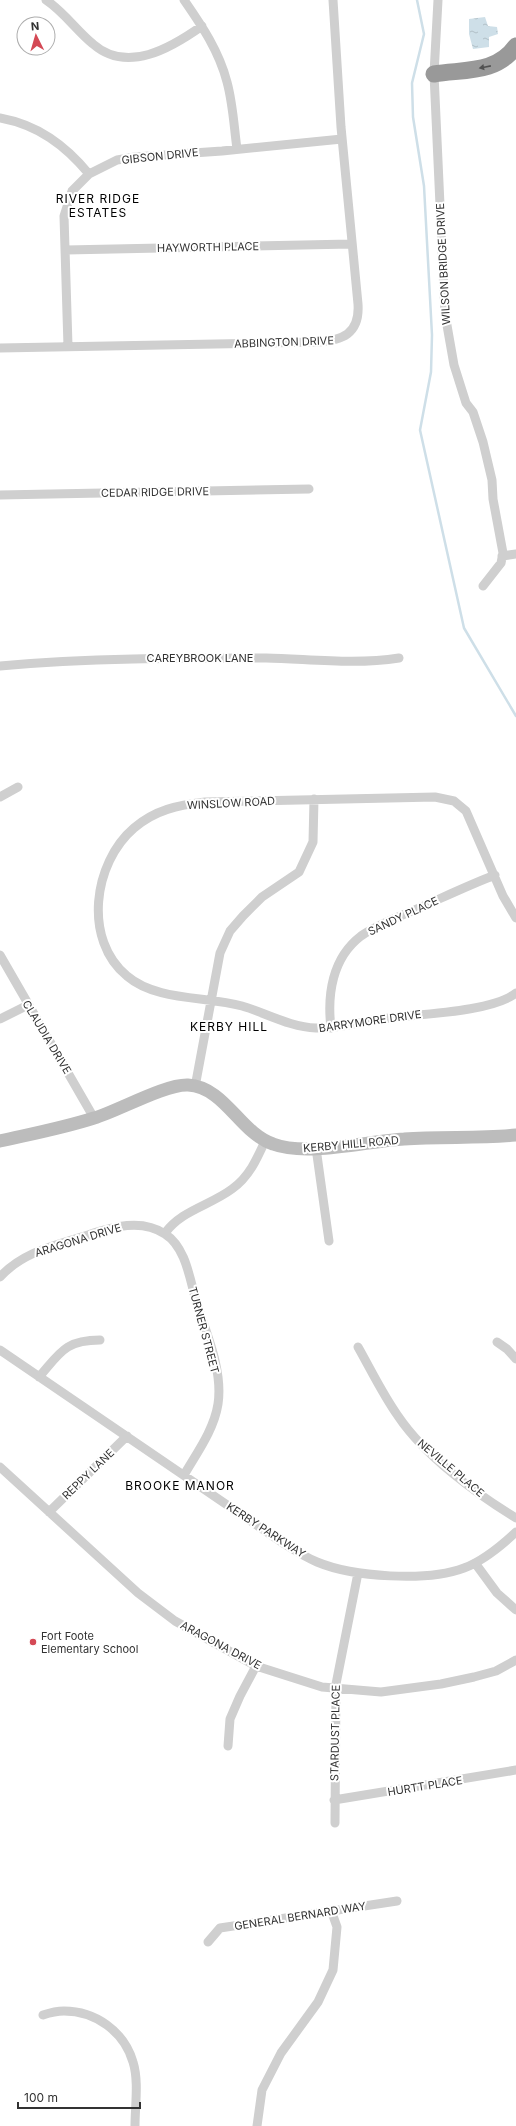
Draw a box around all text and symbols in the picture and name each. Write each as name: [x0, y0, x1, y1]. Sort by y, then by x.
north arrow: [16, 16, 56, 56]
text: N: [30, 19, 40, 33]
one-way arrow: [479, 64, 491, 70]
street label: GIBSON DRIVE: [121, 145, 199, 167]
district label: RIVER RIDGE ESTATES: [56, 191, 140, 220]
street label: WILSON BRIDGE DRIVE: [433, 203, 453, 325]
street label: HAYWORTH PLACE: [157, 239, 259, 255]
street label: ABBINGTON DRIVE: [234, 333, 334, 351]
street label: CEDAR RIDGE DRIVE: [101, 484, 209, 500]
street label: CAREYBROOK LANE: [147, 651, 253, 665]
street label: WINSLOW ROAD: [187, 794, 275, 812]
street label: SANDY PLACE: [366, 894, 440, 938]
street label: CLAUDIA DRIVE: [19, 998, 75, 1076]
street label: BARRYMORE DRIVE: [318, 1007, 422, 1035]
district label: KERBY HILL: [190, 1019, 268, 1034]
street label: KERBY HILL ROAD: [302, 1133, 400, 1155]
street label: ARAGONA DRIVE: [33, 1220, 123, 1260]
street label: TURNER STREET: [186, 1285, 222, 1375]
street label: NEVILLE PLACE: [415, 1436, 487, 1500]
street label: REPPY LANE: [59, 1446, 117, 1502]
district label: BROOKE MANOR: [125, 1478, 235, 1493]
street label: KERBY PARKWAY: [224, 1499, 309, 1561]
street label: ARAGONA DRIVE: [178, 1618, 264, 1672]
place label: Fort Foote Elementary School: [41, 1629, 138, 1656]
marker: Fort Foote Elementary School: [28, 1637, 38, 1647]
street label: STARDUST PLACE: [327, 1685, 343, 1781]
street label: HURTT PLACE: [386, 1773, 464, 1799]
street label: GENERAL BERNARD WAY: [233, 1899, 367, 1933]
scale bar: [18, 2084, 140, 2110]
text: 100 m: [24, 2090, 58, 2105]

